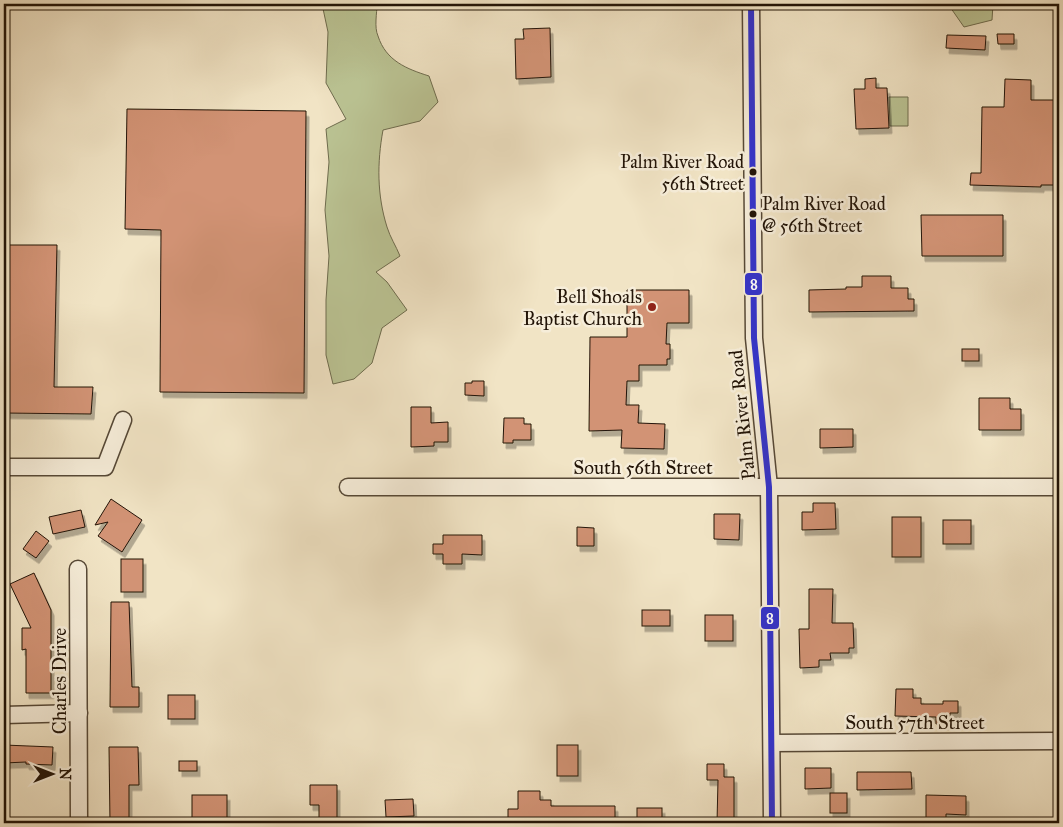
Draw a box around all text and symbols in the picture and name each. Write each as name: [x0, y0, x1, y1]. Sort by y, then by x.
place label: Palm River Road 56th Street: [620, 151, 745, 195]
marker: Palm River Road 56th Street: [748, 167, 758, 177]
place label: Palm River Road @ 56th Street: [762, 193, 886, 237]
marker: Palm River Road @ 56th Street: [748, 209, 758, 219]
line badge: 8: [744, 272, 763, 296]
text: 8: [750, 276, 758, 293]
place label: Bell Shoals Baptist Church: [523, 285, 642, 330]
marker: Bell Shoals Baptist Church: [646, 301, 658, 313]
street label: Palm River Road: [724, 348, 760, 481]
street label: South 56th Street: [573, 456, 713, 479]
line badge: 8: [760, 606, 780, 630]
text: 8: [766, 610, 774, 627]
street label: Charles Drive: [48, 628, 71, 734]
street label: South 57th Street: [845, 711, 985, 734]
north arrow: [28, 750, 78, 800]
text: N: [56, 768, 73, 780]

